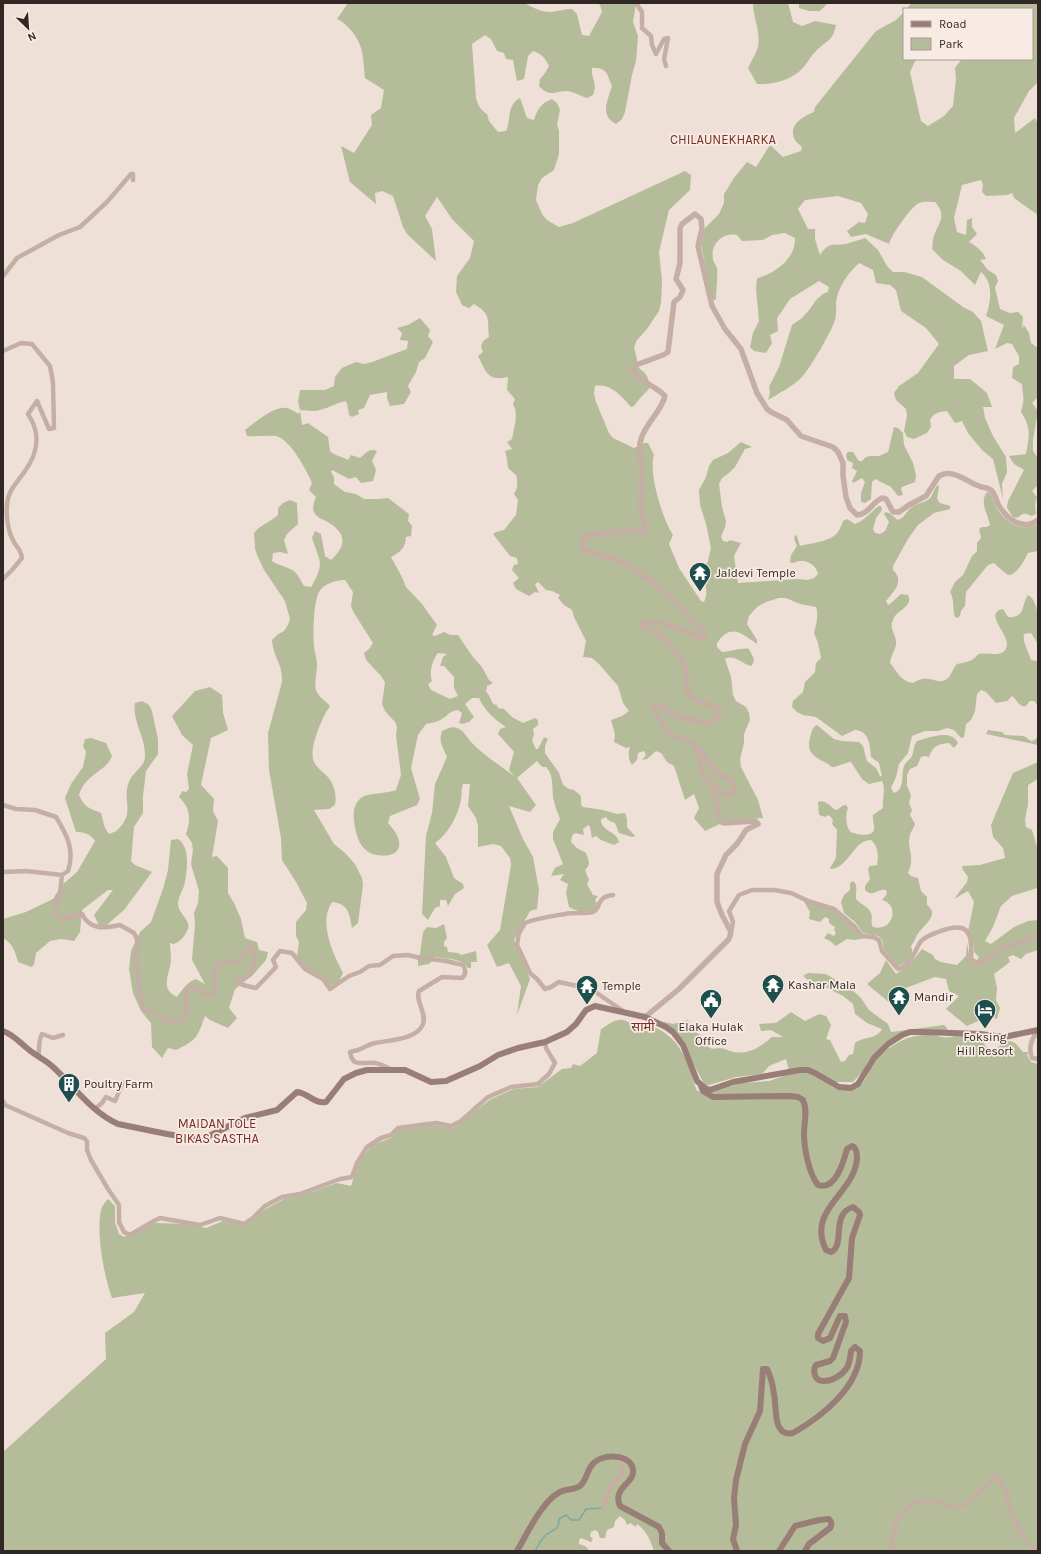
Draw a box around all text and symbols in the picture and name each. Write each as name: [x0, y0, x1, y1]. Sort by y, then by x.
north arrow: [8, 8, 48, 48]
legend: [903, 8, 1033, 60]
text: Road: [939, 17, 967, 31]
text: N: [26, 29, 38, 44]
text: Park: [939, 37, 964, 51]
district label: CHILAUNEKHARKA: [670, 132, 776, 147]
temple icon: Jaldevi Temple: [687, 560, 713, 593]
place label: Jaldevi Temple: [716, 566, 796, 580]
temple icon: Kashar Mala: [760, 972, 786, 1005]
temple icon: Temple: [574, 973, 600, 1006]
place label: Kashar Mala: [788, 978, 856, 992]
place label: Temple: [602, 979, 641, 993]
temple icon: Mandir: [886, 984, 912, 1017]
public building icon: Elaka Hulak Office: [698, 987, 724, 1020]
place label: Mandir: [914, 990, 954, 1004]
hotel icon: Foksing Hill Resort: [972, 997, 998, 1030]
district label: सामी: [631, 1019, 655, 1034]
place label: Elaka Hulak Office: [679, 1020, 744, 1048]
place label: Foksing Hill Resort: [957, 1030, 1014, 1058]
building icon: Poultry Farm: [56, 1071, 82, 1104]
place label: Poultry Farm: [84, 1077, 153, 1091]
district label: MAIDAN TOLE BIKAS SASTHA: [175, 1116, 259, 1146]

